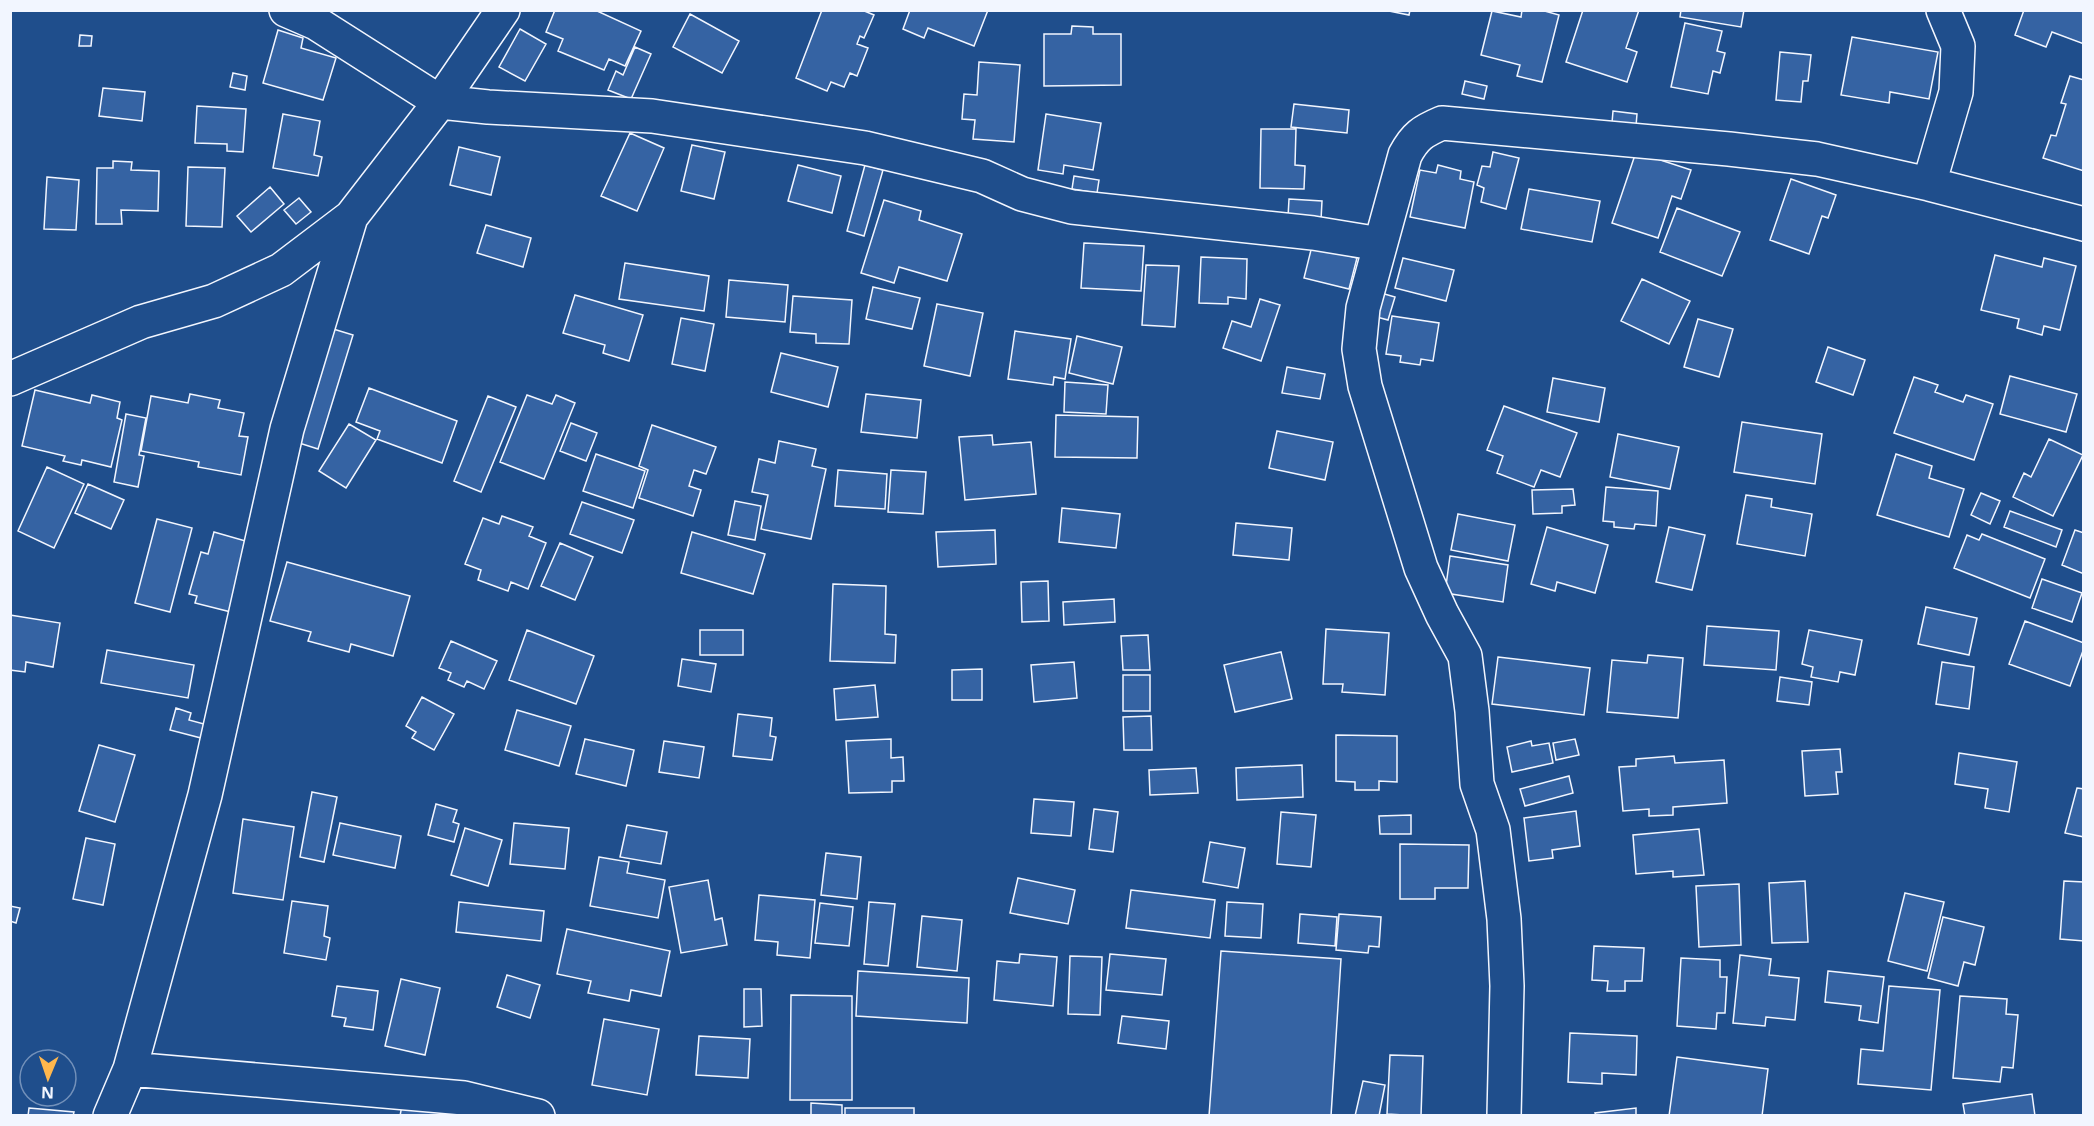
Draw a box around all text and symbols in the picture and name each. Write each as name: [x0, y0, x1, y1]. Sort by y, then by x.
north arrow: [18, 1048, 78, 1108]
text: N: [41, 1082, 54, 1104]

